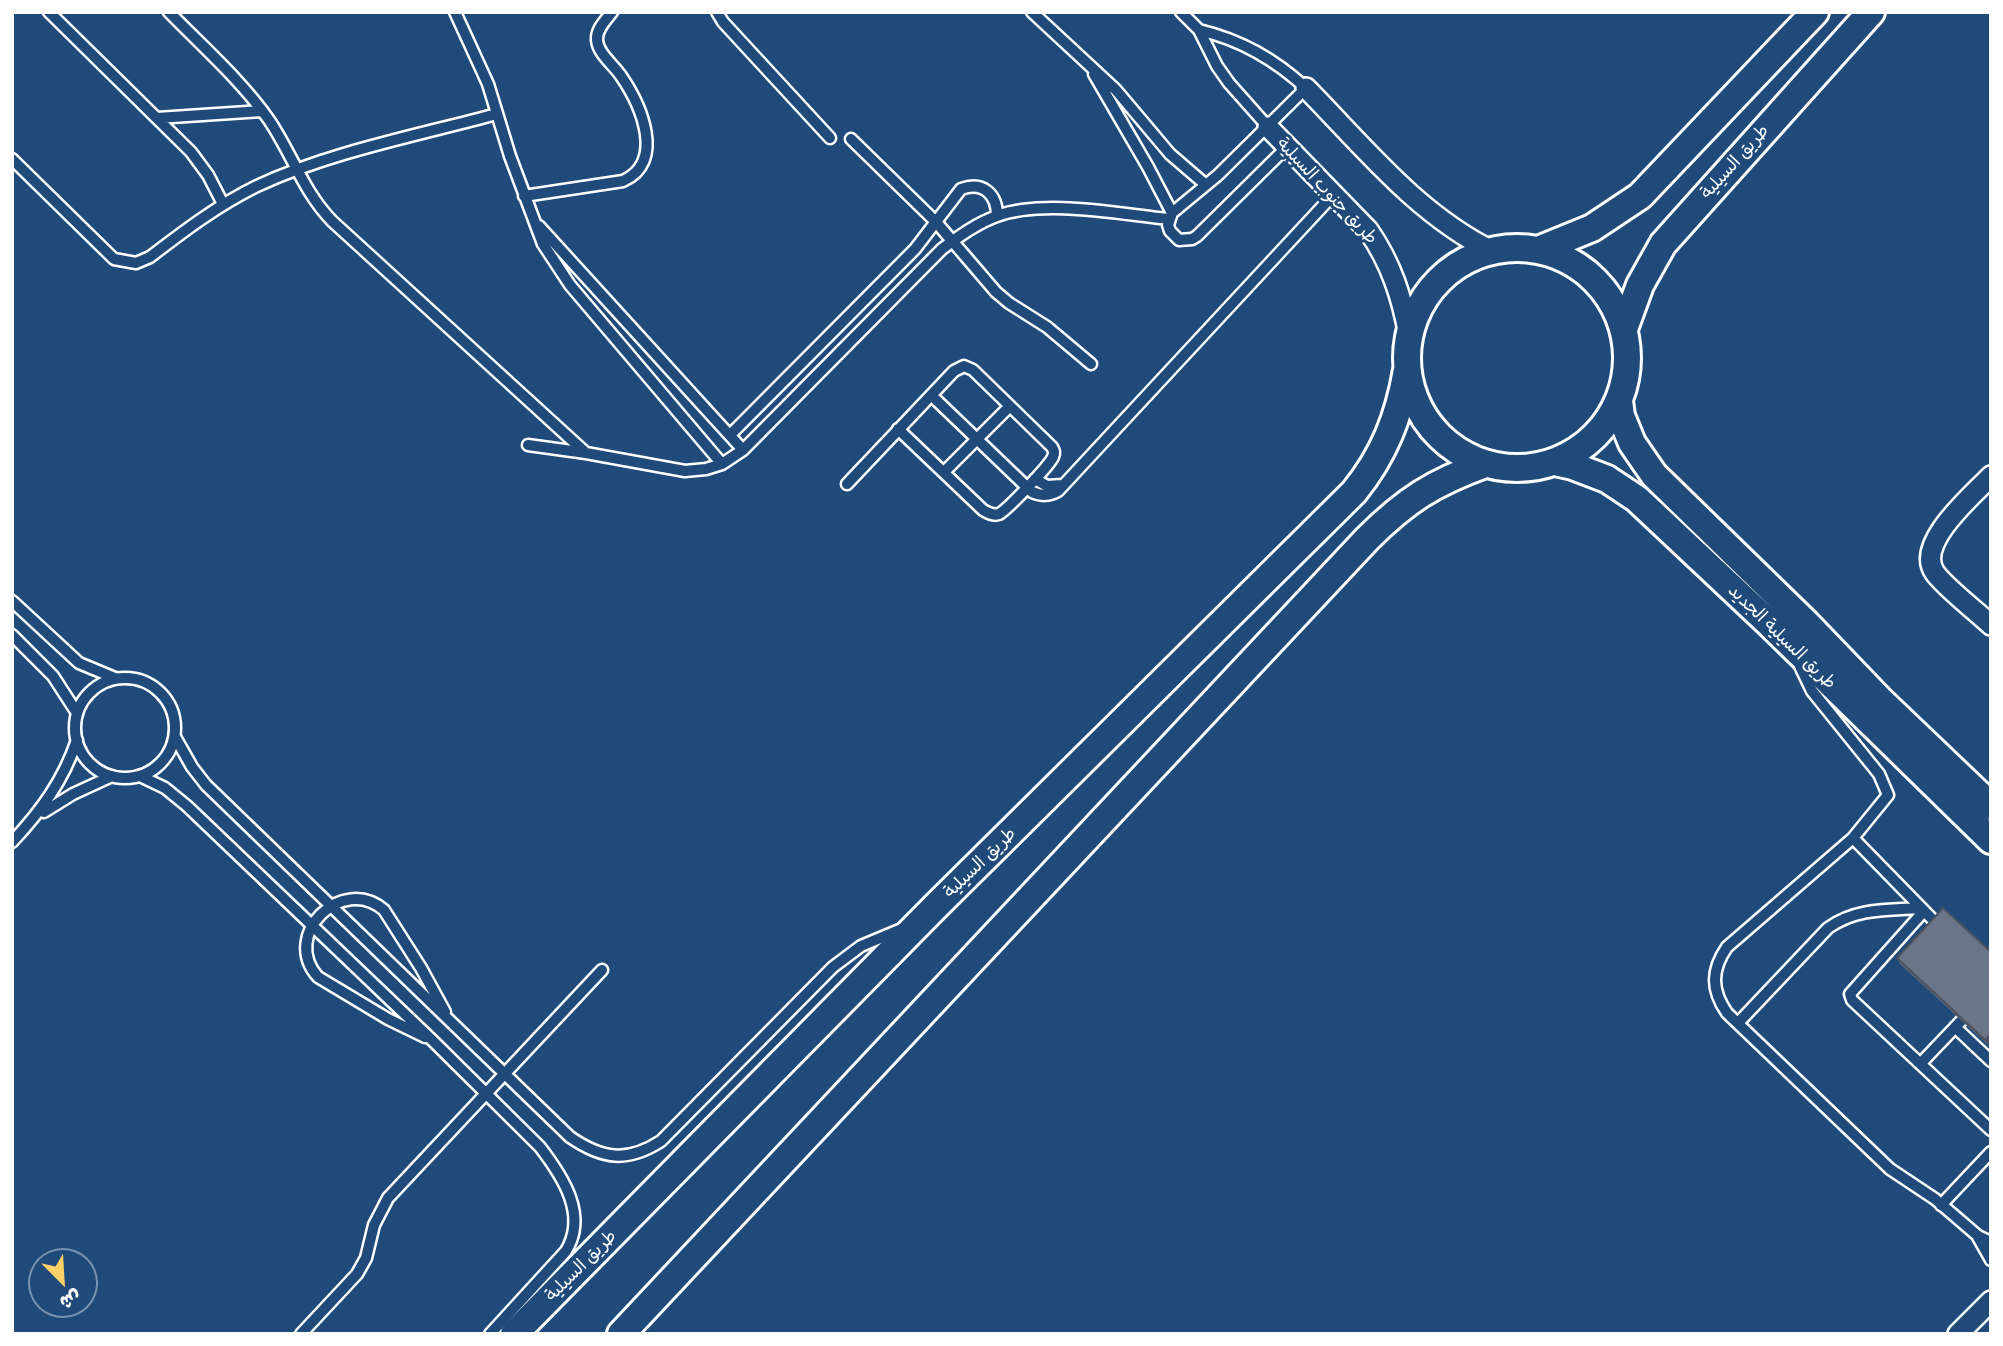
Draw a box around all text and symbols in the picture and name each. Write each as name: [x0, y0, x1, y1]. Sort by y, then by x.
street label: طريق السيلية: [1696, 120, 1774, 204]
street label: طريق جنوب السيلية: [1272, 133, 1382, 249]
street label: طريق السيلية الجديد: [1723, 580, 1841, 694]
street label: طريق السيلية: [939, 823, 1021, 903]
street label: طريق السيلية: [541, 1226, 621, 1306]
north arrow: [28, 1248, 98, 1318]
text: ش: [56, 1285, 85, 1316]

